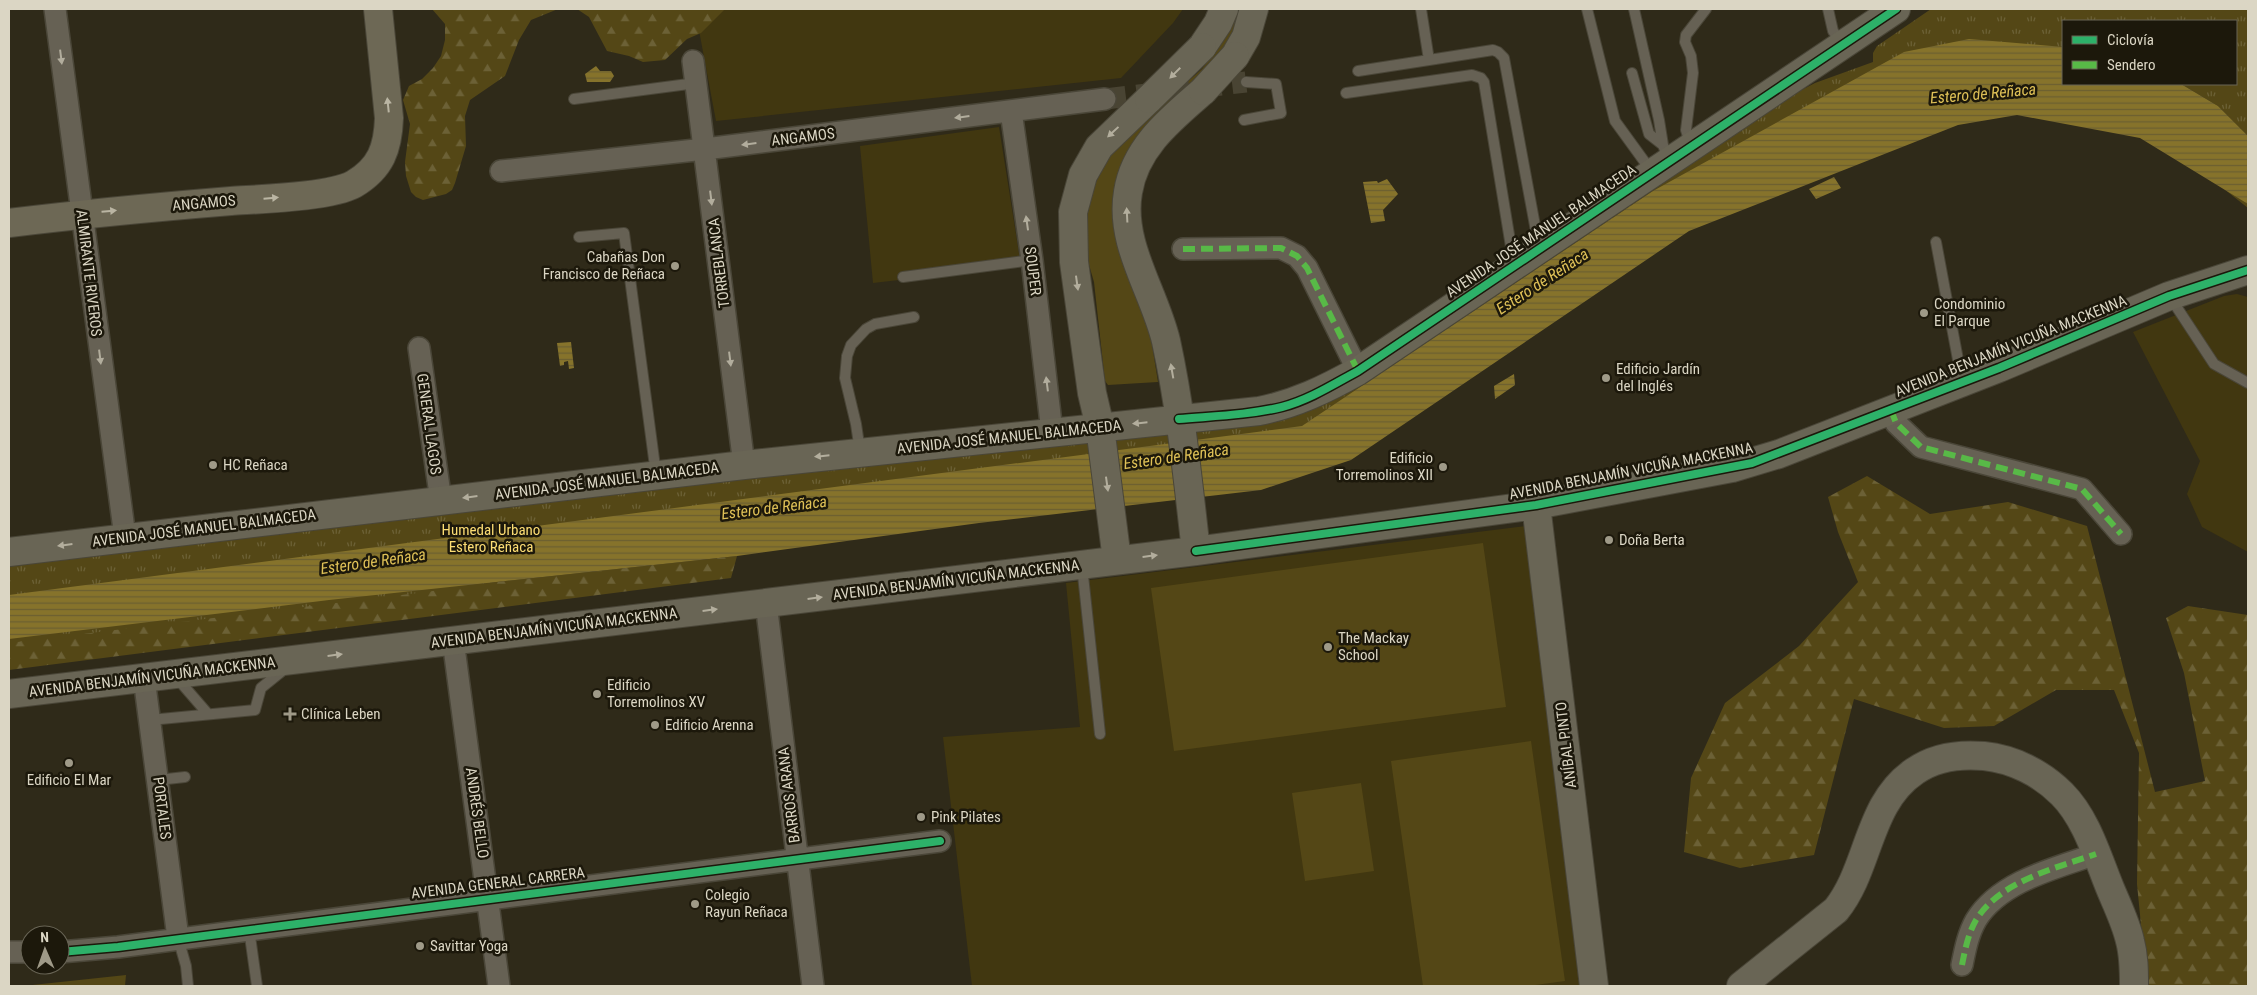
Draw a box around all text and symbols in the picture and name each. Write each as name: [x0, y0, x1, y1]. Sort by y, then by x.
legend: [2062, 20, 2237, 85]
text: Ciclovía: [2107, 31, 2154, 49]
one-way arrow: [57, 49, 65, 65]
text: Sendero: [2107, 56, 2156, 74]
one-way arrow: [1169, 67, 1181, 79]
water label: Estero de Reñaca: [1929, 79, 2037, 108]
one-way arrow: [384, 96, 392, 112]
one-way arrow: [954, 113, 970, 121]
street label: ANGAMOS: [770, 124, 836, 150]
one-way arrow: [1107, 126, 1119, 138]
one-way arrow: [741, 140, 757, 148]
street label: AVENIDA JOSÉ MANUEL BALMACEDA: [1443, 160, 1640, 301]
one-way arrow: [707, 190, 715, 206]
street label: ANGAMOS: [172, 191, 237, 215]
one-way arrow: [264, 193, 280, 201]
one-way arrow: [102, 207, 118, 215]
one-way arrow: [1122, 207, 1130, 223]
street label: ALMIRANTE RIVEROS: [72, 209, 106, 338]
one-way arrow: [1023, 214, 1031, 230]
street label: TORREBLANCA: [705, 217, 733, 309]
water label: Estero de Reñaca: [1493, 244, 1592, 318]
street label: SOUPER: [1021, 246, 1045, 296]
place label: Cabañas Don Francisco de Reñaca: [543, 248, 665, 283]
marker: Cabañas Don Francisco de Reñaca: [669, 260, 681, 272]
one-way arrow: [1073, 276, 1081, 292]
street label: AVENIDA BENJAMÍN VICUÑA MACKENNA: [1893, 291, 2130, 401]
place label: Condominio El Parque: [1934, 295, 2005, 330]
marker: Condominio El Parque: [1918, 307, 1930, 319]
one-way arrow: [96, 349, 104, 365]
one-way arrow: [726, 351, 734, 367]
place label: Edificio Jardín del Inglés: [1616, 360, 1700, 395]
one-way arrow: [1167, 362, 1175, 378]
street label: GENERAL LAGOS: [413, 372, 445, 476]
marker: Edificio Jardín del Inglés: [1600, 372, 1612, 384]
one-way arrow: [1043, 375, 1051, 391]
street label: AVENIDA JOSÉ MANUEL BALMACEDA: [896, 416, 1122, 458]
one-way arrow: [1131, 419, 1147, 427]
street label: AVENIDA BENJAMÍN VICUÑA MACKENNA: [1508, 438, 1755, 504]
water label: Estero de Reñaca: [1122, 440, 1230, 473]
place label: Edificio Torremolinos XII: [1336, 449, 1433, 484]
one-way arrow: [814, 452, 830, 460]
place label: HC Reñaca: [223, 456, 288, 474]
street label: AVENIDA JOSÉ MANUEL BALMACEDA: [494, 458, 720, 504]
marker: HC Reñaca: [207, 459, 219, 471]
marker: Edificio Torremolinos XII: [1437, 461, 1449, 473]
one-way arrow: [1104, 476, 1112, 492]
water label: Estero de Reñaca: [720, 492, 828, 523]
one-way arrow: [461, 493, 477, 501]
street label: AVENIDA JOSÉ MANUEL BALMACEDA: [91, 505, 317, 551]
park label: Humedal Urbano Estero Reñaca: [442, 521, 540, 556]
place label: Doña Berta: [1619, 531, 1685, 549]
marker: Doña Berta: [1603, 534, 1615, 546]
one-way arrow: [57, 541, 73, 549]
water label: Estero de Reñaca: [319, 545, 427, 578]
one-way arrow: [1142, 552, 1158, 560]
street label: AVENIDA BENJAMÍN VICUÑA MACKENNA: [832, 556, 1081, 604]
one-way arrow: [807, 593, 823, 601]
street label: AVENIDA BENJAMÍN VICUÑA MACKENNA: [430, 604, 679, 652]
one-way arrow: [702, 606, 718, 614]
place label: The Mackay School: [1338, 629, 1409, 664]
marker: The Mackay School: [1322, 641, 1334, 653]
one-way arrow: [327, 650, 343, 658]
street label: AVENIDA BENJAMÍN VICUÑA MACKENNA: [28, 653, 277, 701]
place label: Edificio Torremolinos XV: [607, 676, 706, 711]
marker: Edificio Torremolinos XV: [591, 688, 603, 700]
street label: ANÍBAL PINTO: [1552, 701, 1580, 789]
place label: Clínica Leben: [301, 705, 381, 723]
marker: Clínica Leben: [283, 707, 297, 721]
place label: Edificio Arenna: [665, 716, 754, 734]
marker: Edificio Arenna: [649, 719, 661, 731]
street label: BARROS ARANA: [774, 746, 804, 844]
marker: Edificio El Mar: [63, 757, 75, 769]
street label: ANDRÉS BELLO: [462, 766, 492, 860]
place label: Edificio El Mar: [27, 771, 112, 789]
street label: PORTALES: [149, 776, 175, 841]
place label: Pink Pilates: [931, 808, 1001, 826]
marker: Pink Pilates: [915, 811, 927, 823]
street label: AVENIDA GENERAL CARRERA: [410, 863, 586, 903]
place label: Colegio Rayun Reñaca: [705, 886, 788, 921]
marker: Colegio Rayun Reñaca: [689, 898, 701, 910]
north arrow: [20, 925, 70, 975]
text: N: [40, 929, 49, 945]
place label: Savittar Yoga: [430, 937, 508, 955]
marker: Savittar Yoga: [414, 940, 426, 952]

